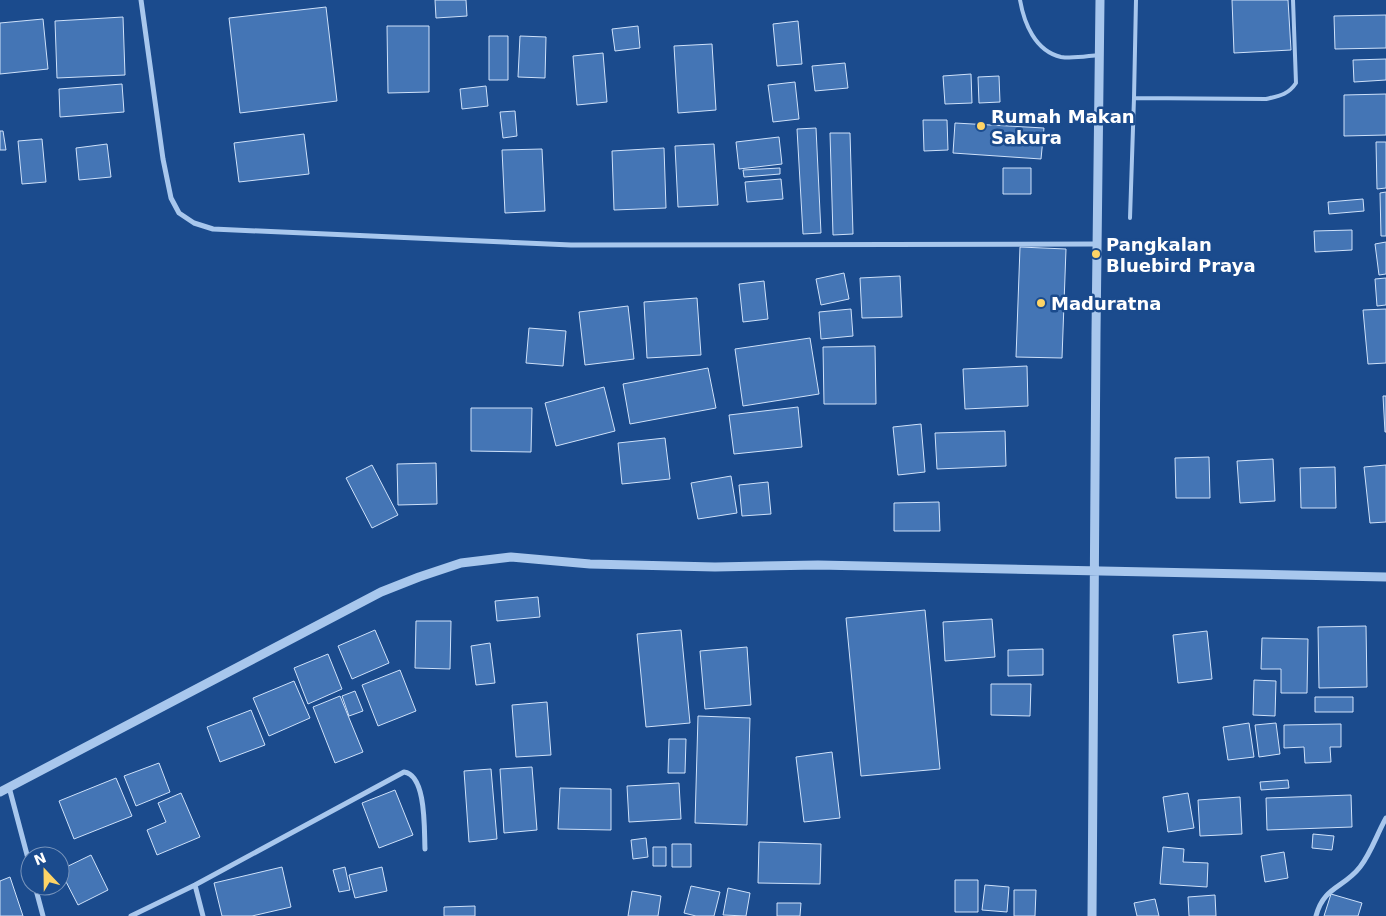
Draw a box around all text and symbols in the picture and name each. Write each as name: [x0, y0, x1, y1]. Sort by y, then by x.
place label: Rumah Makan Sakura: [991, 106, 1135, 148]
marker: Rumah Makan Sakura: [975, 120, 987, 132]
place label: Pangkalan Bluebird Praya: [1106, 234, 1256, 276]
marker: Pangkalan Bluebird Praya: [1090, 248, 1102, 260]
place label: Maduratna: [1051, 293, 1161, 314]
marker: Maduratna: [1035, 297, 1047, 309]
north arrow: [20, 846, 70, 896]
text: N: [32, 849, 49, 869]

